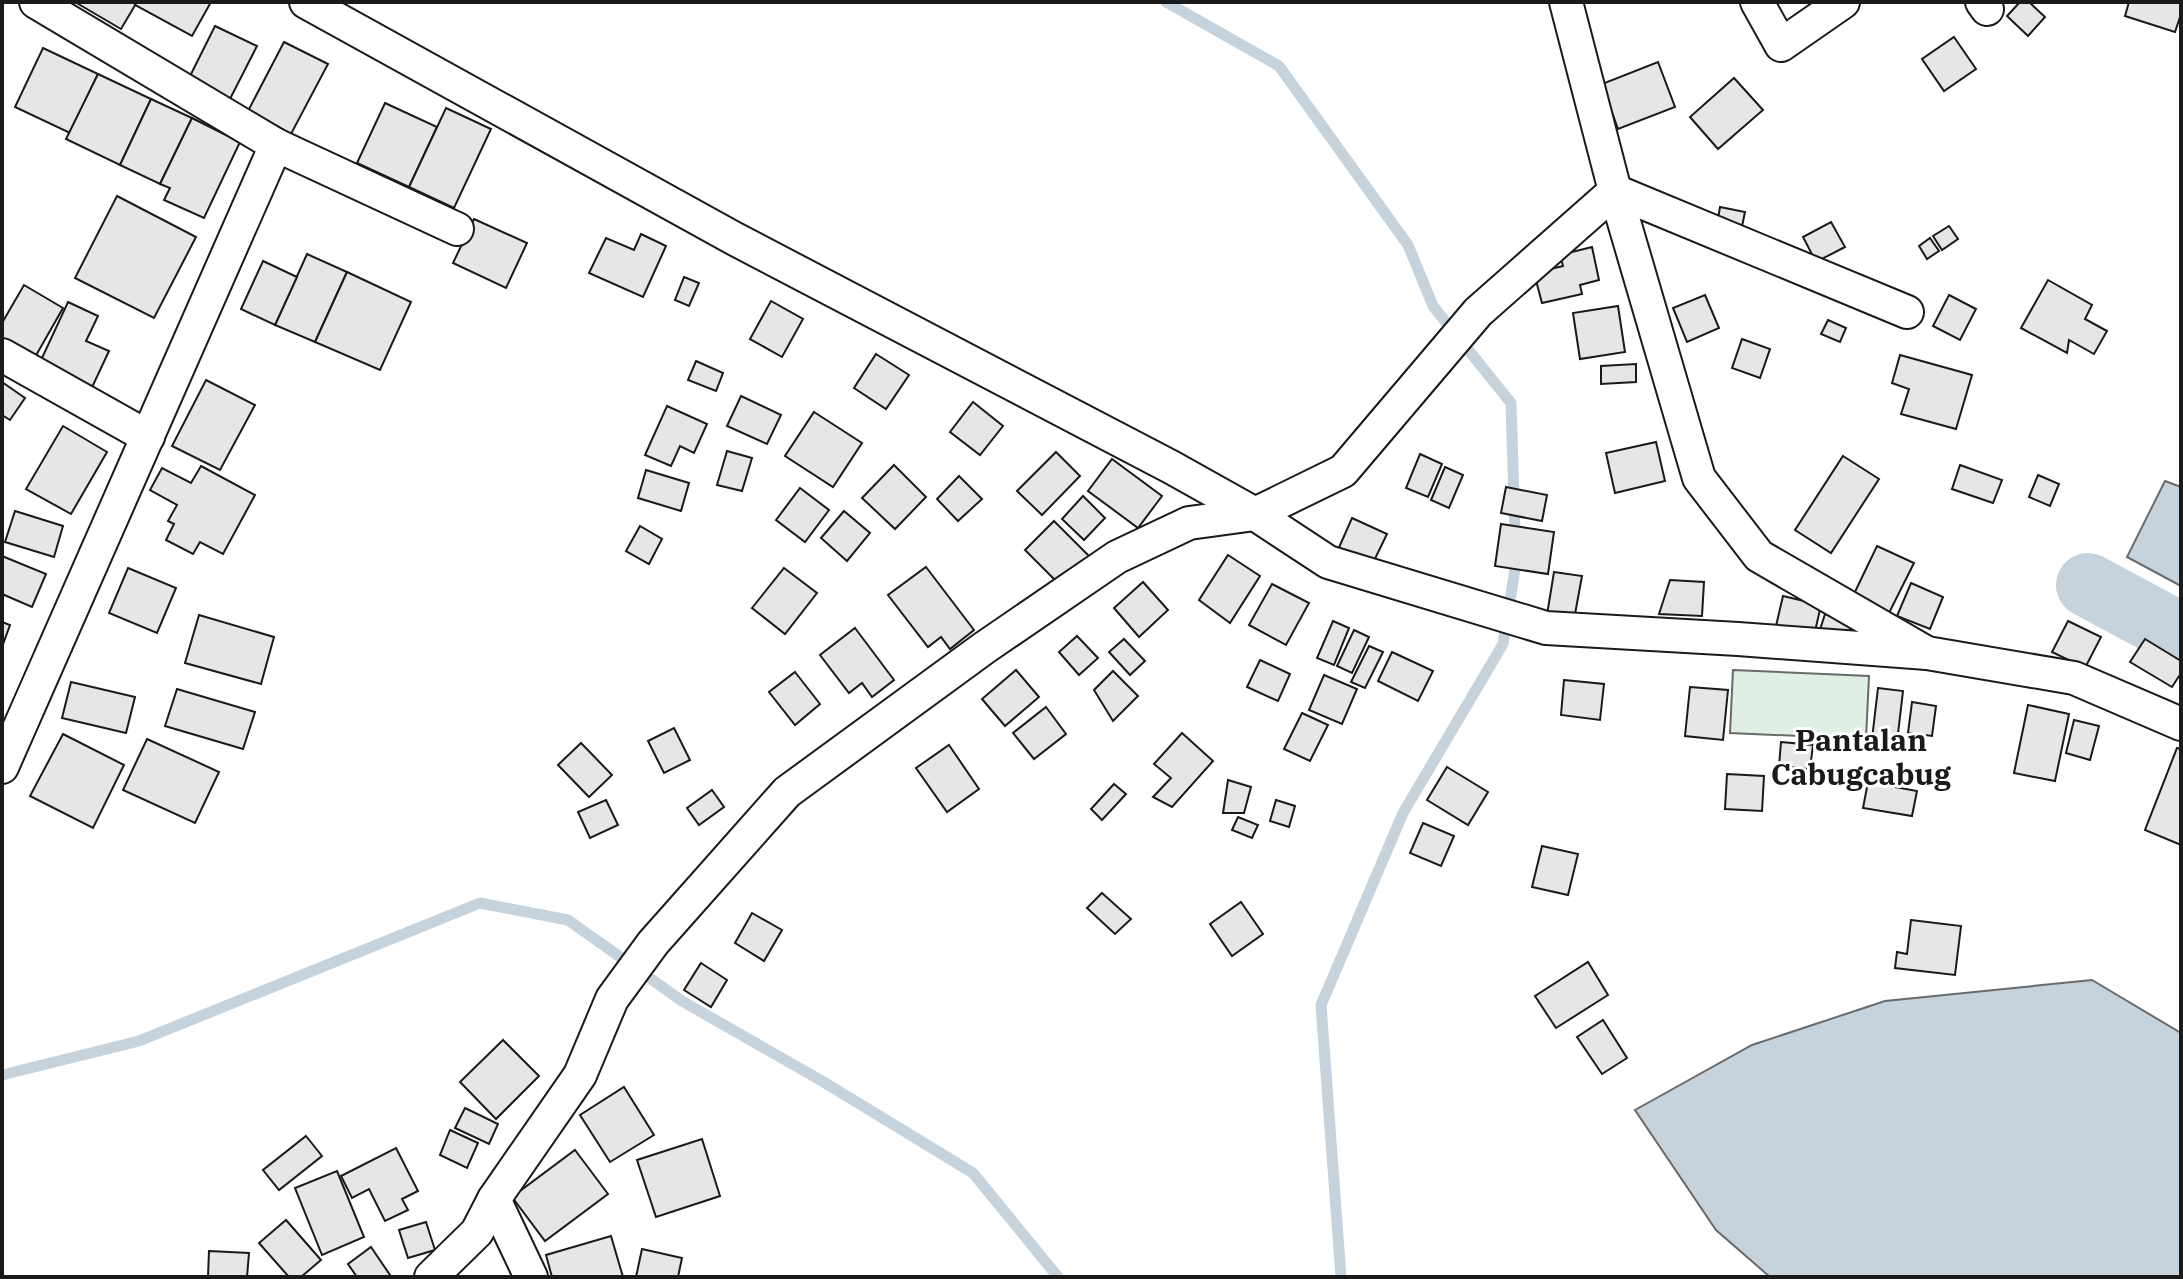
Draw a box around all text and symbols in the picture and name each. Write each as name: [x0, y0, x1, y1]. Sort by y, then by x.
district label: Pantalan Cabugcabug: [1771, 720, 1952, 793]

